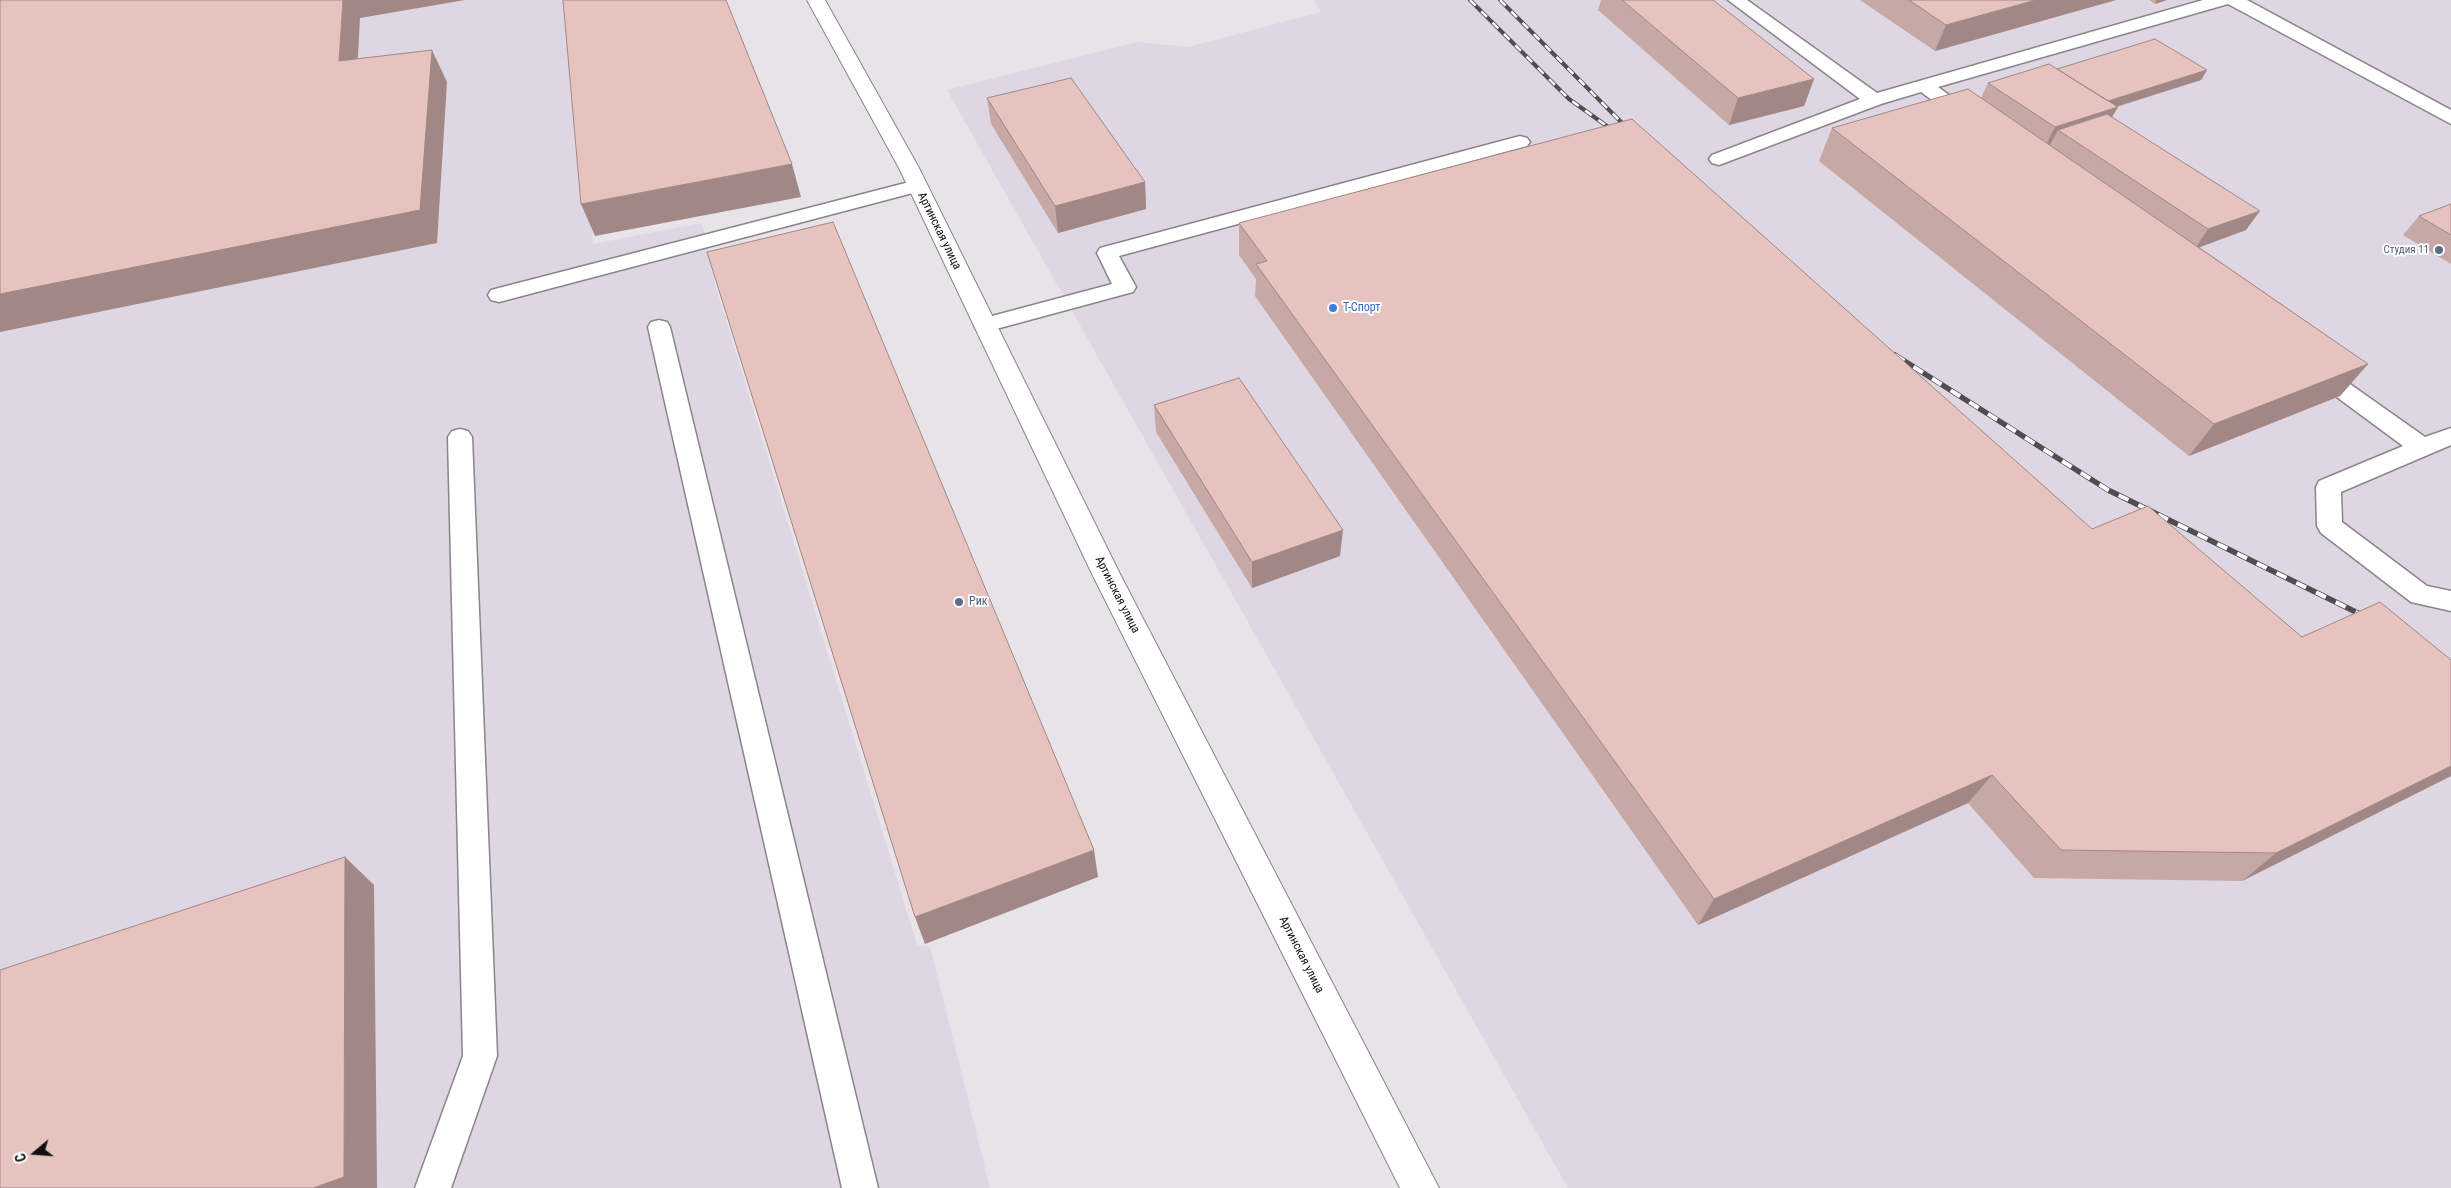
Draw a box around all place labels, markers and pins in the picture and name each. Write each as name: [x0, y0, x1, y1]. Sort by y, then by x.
place label: Студия 11: [2384, 243, 2429, 257]
marker: Студия 11: [2433, 244, 2445, 256]
place label: Т-Спорт: [1343, 301, 1380, 315]
marker: Т-Спорт: [1327, 302, 1339, 314]
place label: Рик: [969, 595, 988, 609]
marker: Рик: [953, 596, 965, 608]

